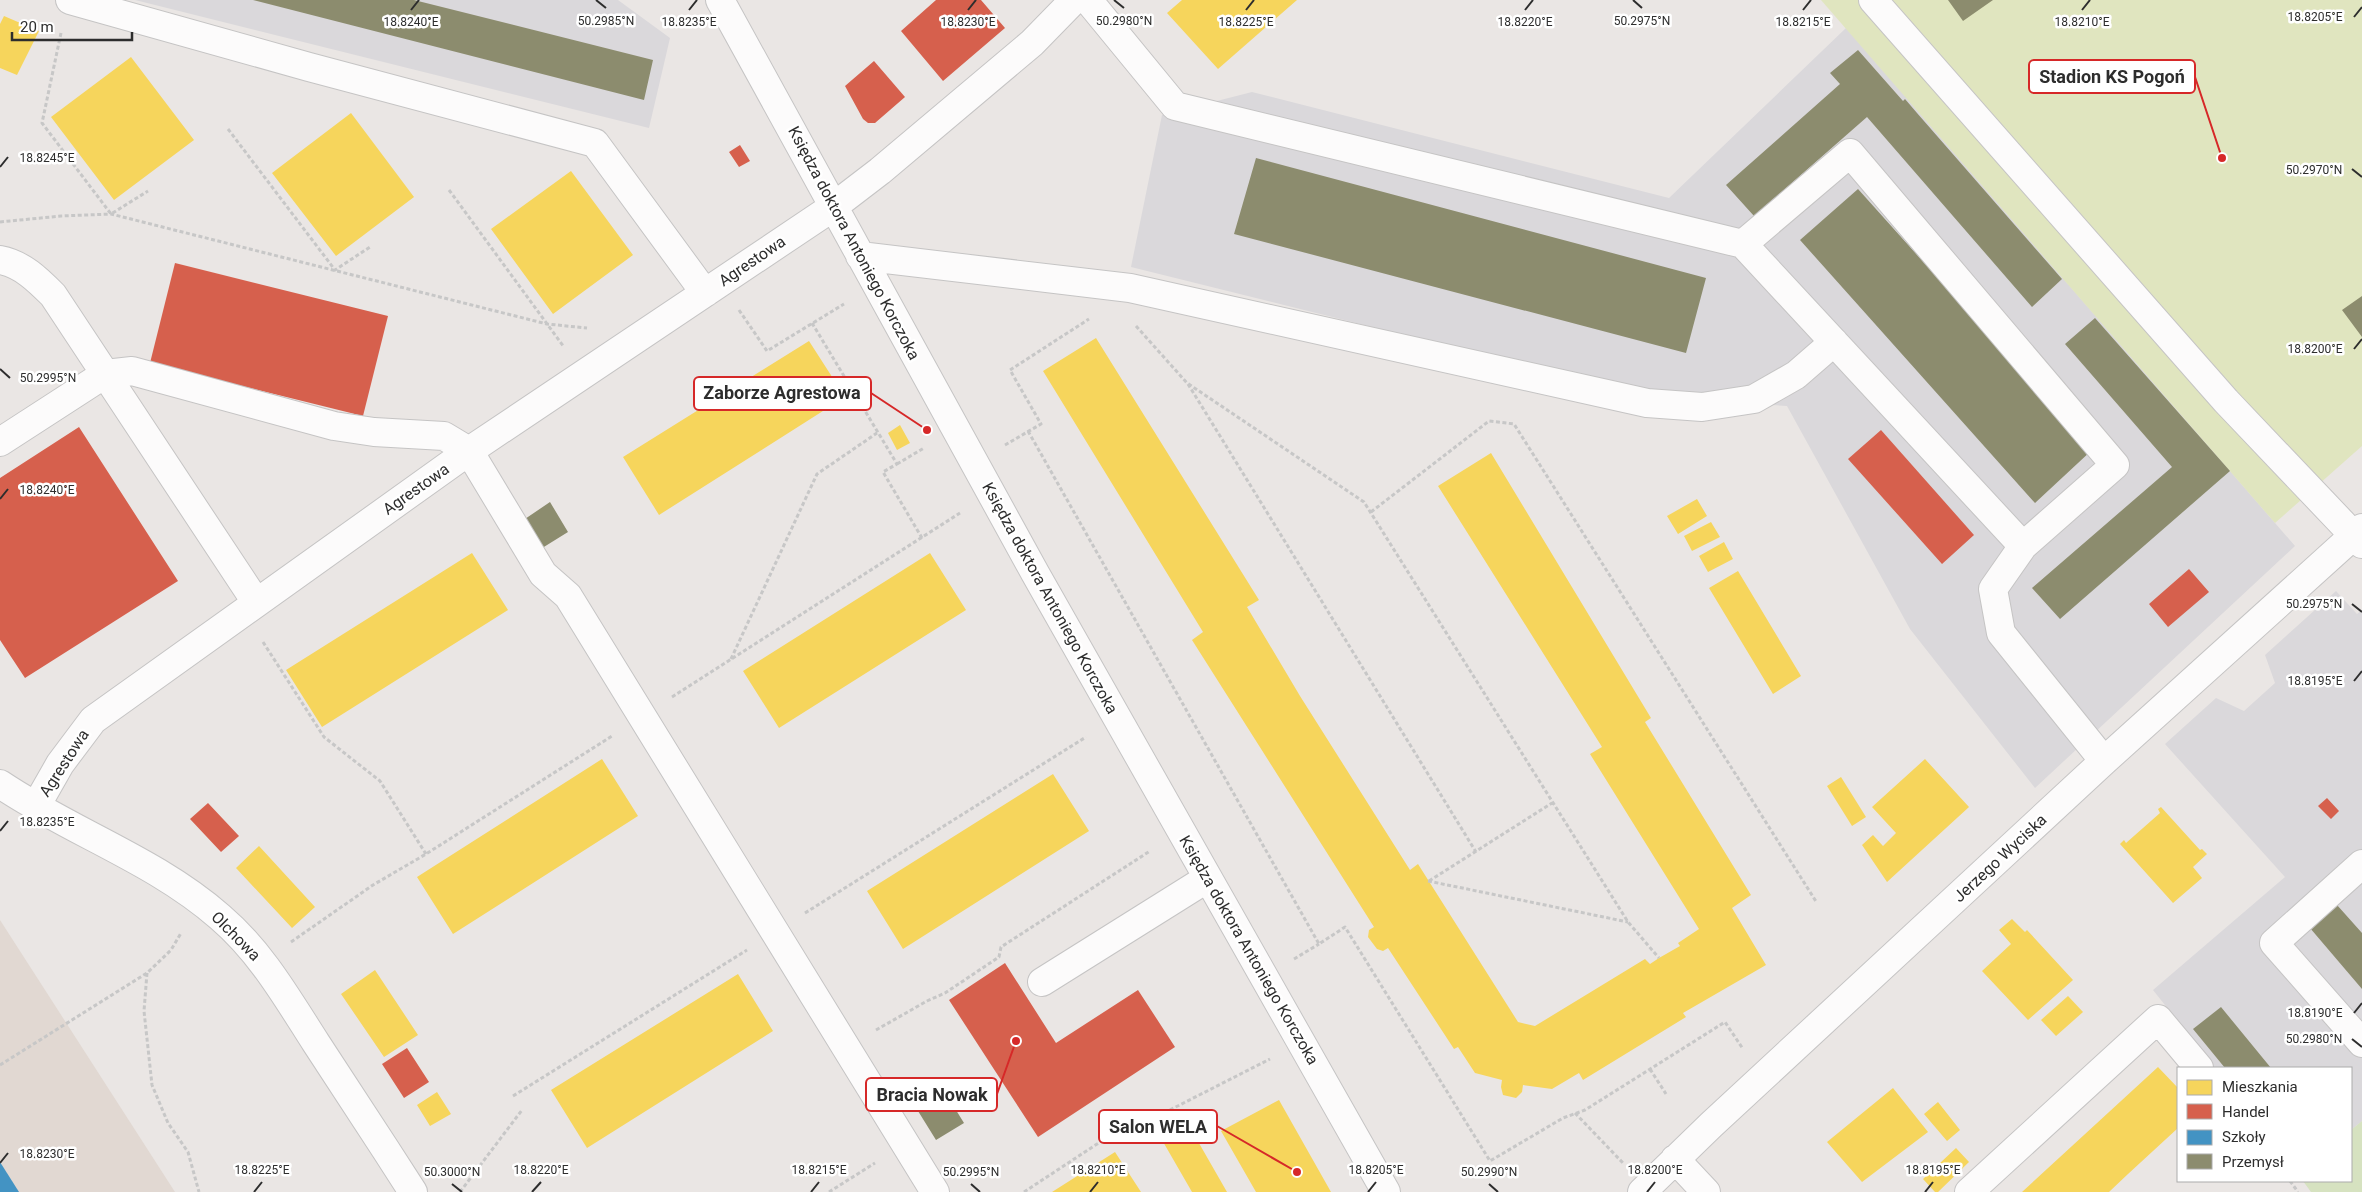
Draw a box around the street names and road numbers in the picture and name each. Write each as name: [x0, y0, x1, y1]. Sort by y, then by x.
street label: Księdza doktora Antoniego Korczoka: [784, 123, 924, 363]
street label: Agrestowa: [715, 232, 789, 290]
street label: Agrestowa: [379, 459, 453, 519]
street label: Księdza doktora Antoniego Korczoka: [978, 479, 1122, 717]
street label: Agrestowa: [35, 726, 93, 800]
street label: Jerzego Wyciska: [1950, 810, 2050, 906]
street label: Księdza doktora Antoniego Korczoka: [1175, 832, 1323, 1068]
street label: Olchowa: [207, 907, 265, 965]

